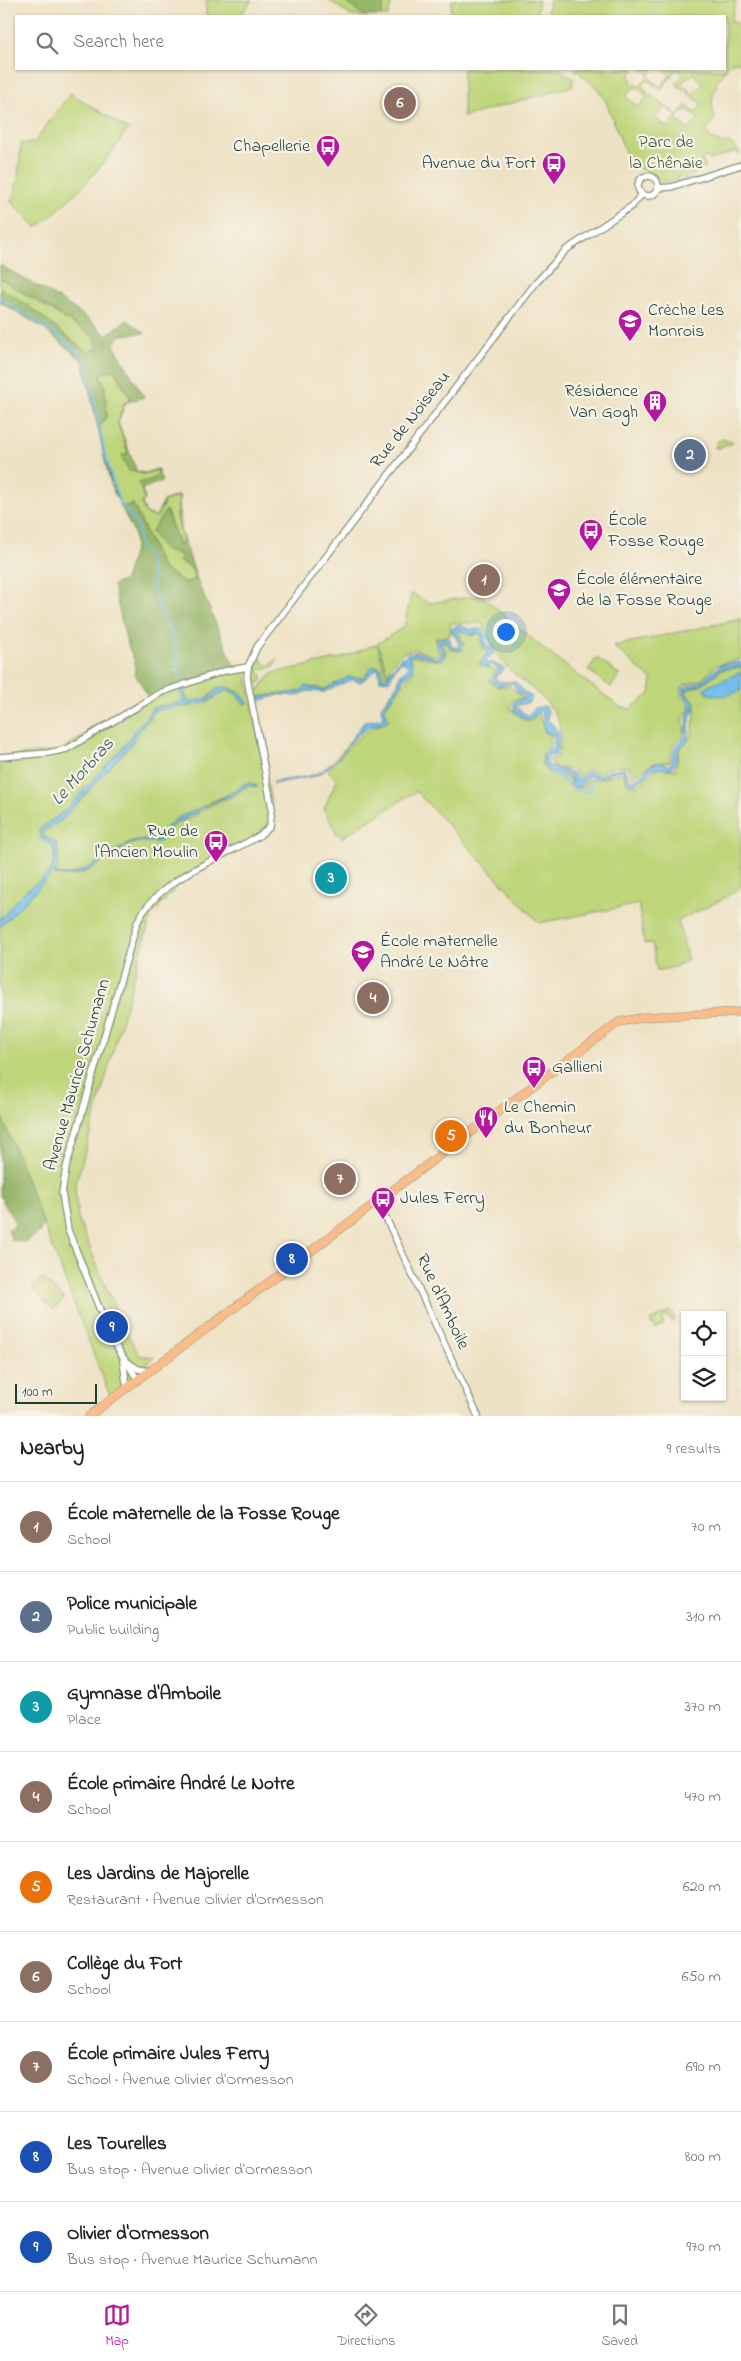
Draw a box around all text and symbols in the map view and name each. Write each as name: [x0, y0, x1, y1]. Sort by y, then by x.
search box: [15, 15, 726, 70]
icon: search: [33, 29, 61, 57]
text: Search here: [73, 29, 164, 56]
pin: 6: [384, 84, 416, 122]
park label: Parc de la Chênaie: [629, 130, 704, 177]
place label: Chapellerie: [233, 134, 311, 160]
bus stop icon: Chapellerie: [315, 134, 341, 168]
place label: Avenue du Fort: [422, 151, 536, 177]
bus stop icon: Avenue du Fort: [541, 151, 567, 185]
place label: Crèche Les Monrois: [648, 298, 725, 345]
school or university icon: Crèche Les Monrois: [617, 308, 643, 342]
street label: Rue de Noiseau: [365, 366, 457, 474]
place label: Résidence Van Gogh: [564, 379, 639, 427]
building icon: Résidence Van Gogh: [642, 389, 668, 423]
pin: 2: [674, 436, 706, 474]
place label: École Fosse Rouge: [607, 508, 705, 556]
bus stop icon: École Fosse Rouge: [578, 518, 604, 552]
pin: 1: [468, 561, 500, 599]
place label: École élémentaire de la Fosse Rouge: [576, 567, 713, 615]
school or university icon: École élémentaire de la Fosse Rouge: [546, 577, 572, 611]
your location: [493, 619, 519, 645]
water label: Le Morbras: [45, 732, 121, 812]
place label: Rue de l'Ancien Moulin: [95, 819, 199, 866]
bus stop icon: Rue de l'Ancien Moulin: [203, 829, 229, 863]
pin: 3: [315, 859, 347, 897]
place label: École maternelle André Le Nôtre: [380, 929, 499, 976]
school or university icon: École maternelle André Le Nôtre: [350, 939, 376, 973]
street label: Avenue Maurice Schumann: [38, 976, 118, 1174]
pin: 4: [357, 979, 389, 1017]
bus stop icon: Gallieni: [521, 1055, 547, 1089]
place label: Gallieni: [552, 1055, 602, 1081]
place label: Le Chemin du Bonheur: [504, 1095, 592, 1142]
restaurant icon: Le Chemin du Bonheur: [473, 1105, 499, 1139]
pin: 5: [435, 1117, 467, 1155]
pin: 7: [324, 1160, 356, 1198]
bus stop icon: Jules Ferry: [370, 1186, 396, 1220]
place label: Jules Ferry: [400, 1186, 485, 1212]
pin: 8: [276, 1240, 308, 1278]
street label: Rue d'Amboile: [408, 1250, 476, 1355]
pin: 9: [96, 1308, 128, 1346]
map controls: [681, 1311, 726, 1401]
button: locate: [681, 1311, 726, 1356]
button: layers: [681, 1356, 726, 1401]
scale bar: [15, 1381, 98, 1404]
text: 100 m: [22, 1382, 53, 1403]
text: Nearby: [20, 1434, 84, 1464]
text: 9 results: [667, 1437, 721, 1461]
text: École maternelle de la Fosse Rouge: [67, 1501, 340, 1528]
text: 1: [33, 1515, 39, 1539]
text: 70 m: [691, 1515, 721, 1539]
text: School: [67, 1528, 111, 1552]
text: Police municipale: [67, 1591, 197, 1618]
text: 2: [32, 1605, 40, 1629]
text: 310 m: [686, 1605, 721, 1629]
text: Public building: [67, 1618, 159, 1642]
text: Gymnase d'Amboile: [67, 1681, 221, 1708]
text: 3: [33, 1695, 39, 1719]
text: 370 m: [684, 1695, 721, 1719]
text: Place: [67, 1708, 101, 1732]
text: École primaire André Le Notre: [67, 1771, 295, 1798]
text: 4: [33, 1785, 39, 1809]
text: 470 m: [684, 1785, 721, 1809]
text: School: [67, 1798, 111, 1822]
text: Les Jardins de Majorelle: [67, 1861, 249, 1888]
text: 5: [31, 1875, 41, 1899]
text: 620 m: [683, 1875, 721, 1899]
text: Restaurant · Avenue Olivier d'Ormesson: [67, 1888, 324, 1912]
text: Collège du Fort: [67, 1951, 182, 1978]
text: 6: [32, 1965, 40, 1989]
text: 650 m: [681, 1965, 721, 1989]
text: School: [67, 1978, 111, 2002]
text: École primaire Jules Ferry: [67, 2041, 269, 2068]
text: 7: [33, 2055, 39, 2079]
text: 690 m: [686, 2055, 721, 2079]
text: School · Avenue Olivier d'Ormesson: [67, 2068, 294, 2092]
text: Les Tourelles: [67, 2131, 167, 2158]
text: 8: [33, 2145, 39, 2169]
text: 800 m: [685, 2145, 721, 2169]
text: Bus stop · Avenue Olivier d'Ormesson: [67, 2158, 312, 2182]
text: Olivier d'Ormesson: [67, 2221, 209, 2248]
text: 9: [34, 2235, 38, 2259]
text: 970 m: [686, 2235, 721, 2259]
text: Bus stop · Avenue Maurice Schumann: [67, 2248, 317, 2272]
tab: Map: [103, 2301, 131, 2352]
tab: Directions: [337, 2301, 395, 2352]
tab: Saved: [601, 2301, 638, 2352]

